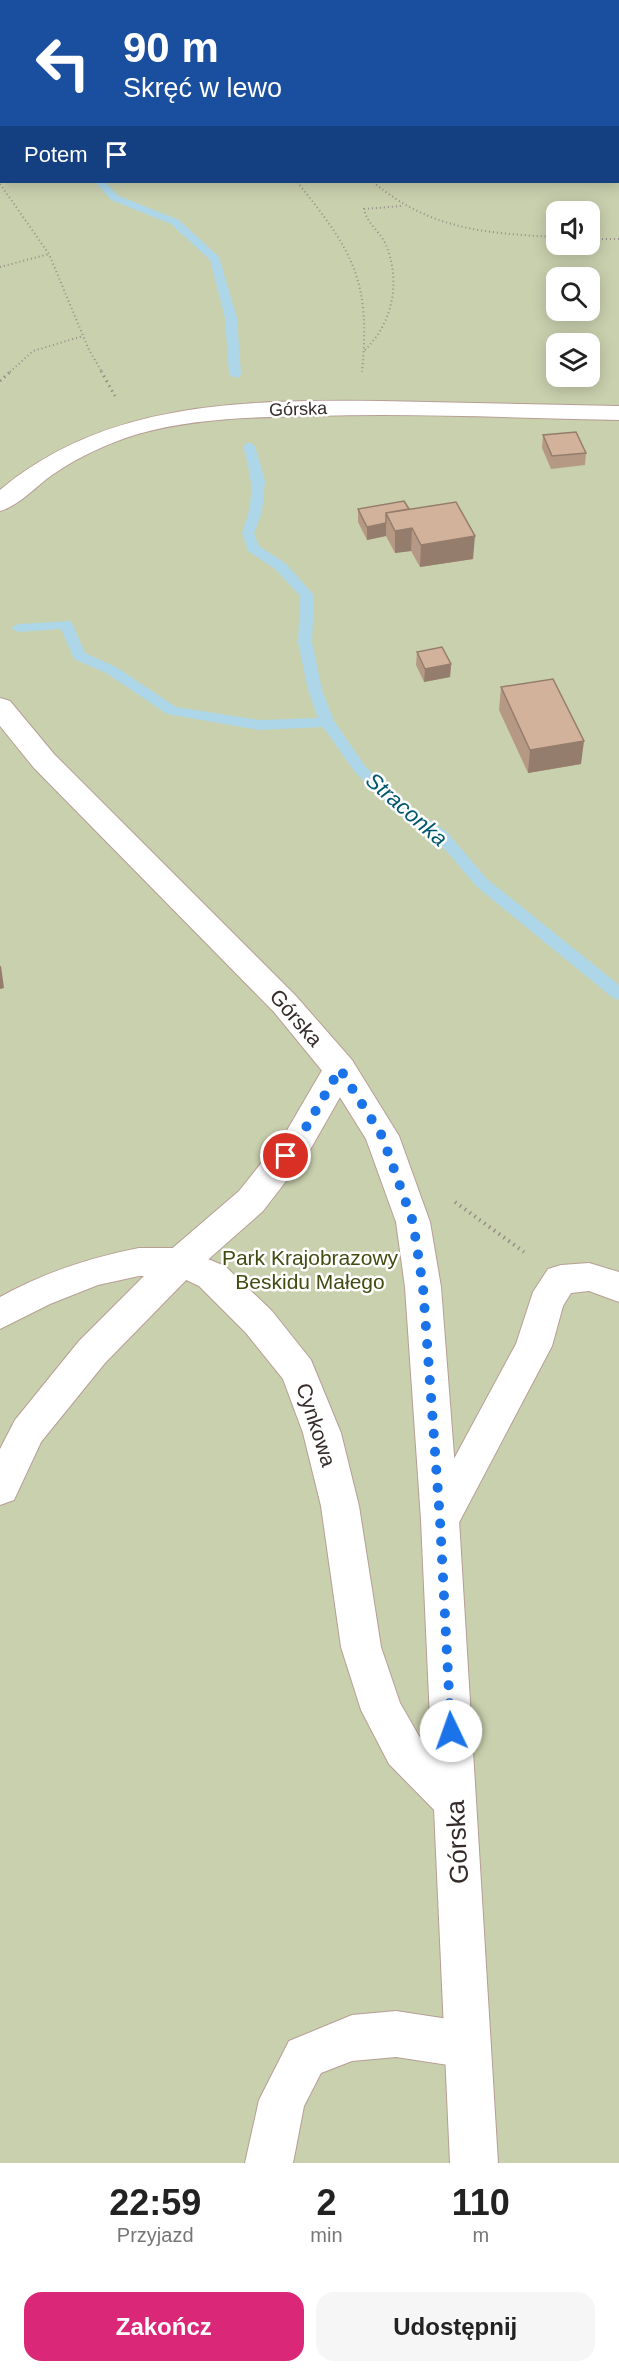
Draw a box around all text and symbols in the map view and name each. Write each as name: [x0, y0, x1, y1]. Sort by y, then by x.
icon: left: [24, 24, 102, 102]
text: 90 m: [123, 24, 219, 71]
text: Skręć w lewo: [123, 73, 282, 103]
icon: arrive: [100, 138, 133, 171]
text: Potem: [24, 142, 88, 167]
map controls: [546, 201, 600, 387]
button: sound: [546, 201, 600, 255]
button: search: [546, 267, 600, 321]
button: layers: [546, 333, 600, 387]
street label: Górska: [269, 398, 328, 420]
water label: Straconka: [361, 767, 452, 851]
street label: Górska: [265, 985, 327, 1051]
pin: [260, 1130, 311, 1181]
icon: arrive: [269, 1139, 302, 1172]
park label: Park Krajobrazowy Beskidu Małego: [222, 1246, 399, 1293]
street label: Cynkowa: [292, 1380, 341, 1470]
position arrow: [419, 1699, 483, 1763]
street label: Górska: [440, 1799, 474, 1885]
text: 22:59: [109, 2182, 201, 2223]
text: 2: [316, 2182, 336, 2223]
text: 110: [452, 2182, 510, 2223]
text: Przyjazd: [117, 2224, 194, 2246]
text: min: [310, 2224, 343, 2246]
text: m: [472, 2224, 489, 2246]
button: Zakończ: [24, 2292, 304, 2361]
button: Udostępnij: [316, 2292, 595, 2361]

